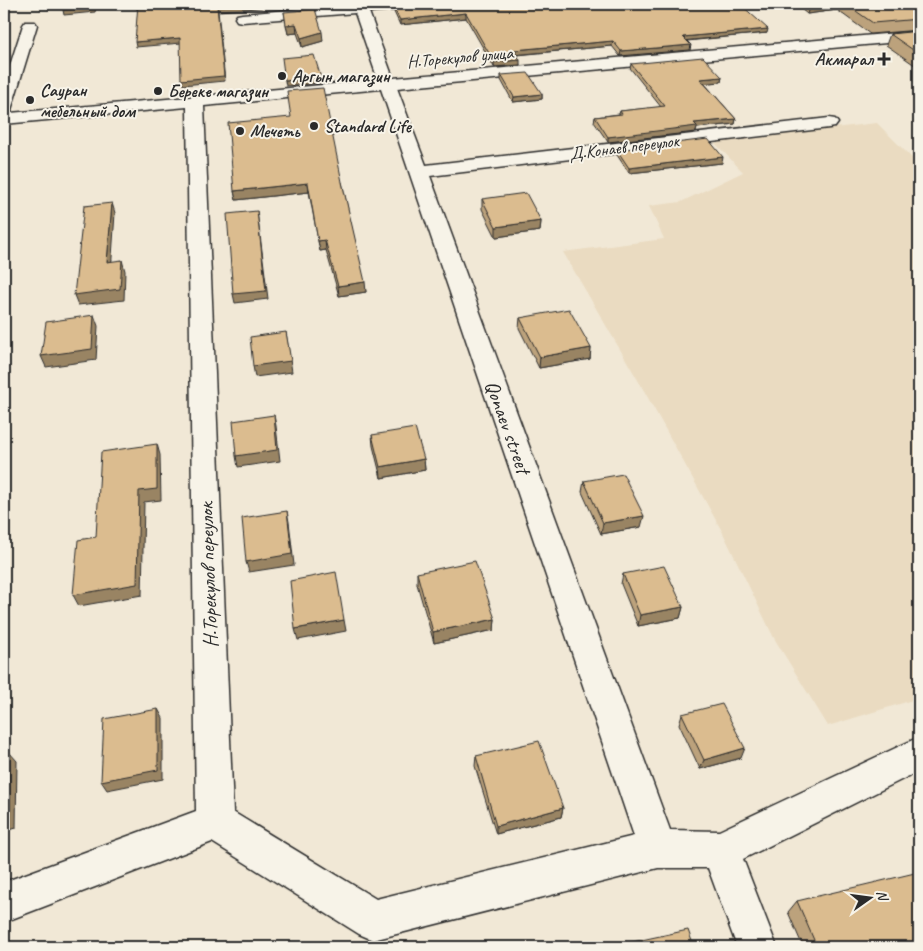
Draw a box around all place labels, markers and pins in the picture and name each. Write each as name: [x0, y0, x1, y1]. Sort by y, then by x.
place label: Акмарал: [815, 48, 875, 70]
marker: Акмарал: [877, 52, 891, 66]
place label: Аргын магазин: [292, 65, 391, 88]
marker: Аргын магазин: [276, 70, 288, 82]
place label: Сауран мебельный дом: [40, 79, 137, 122]
place label: Береке магазин: [168, 80, 270, 103]
marker: Береке магазин: [152, 85, 164, 97]
marker: Сауран мебельный дом: [24, 94, 36, 106]
place label: Standard Life: [324, 115, 413, 137]
place label: Мечеть: [250, 120, 302, 142]
marker: Standard Life: [308, 120, 320, 132]
marker: Мечеть: [234, 125, 246, 137]

